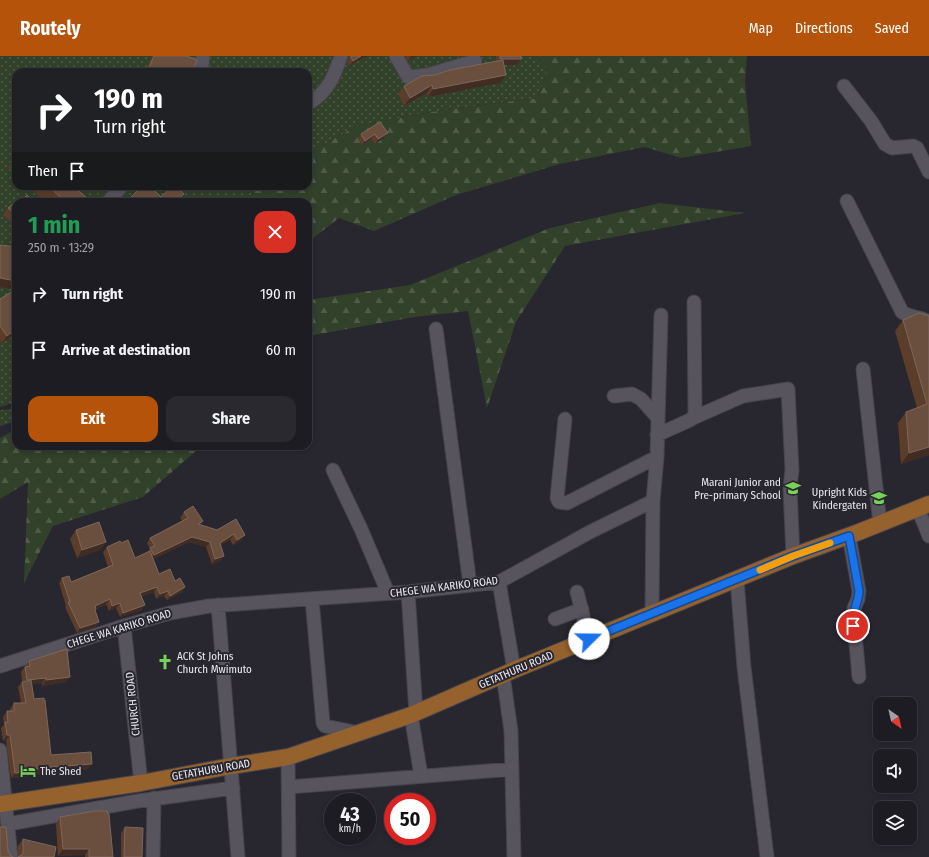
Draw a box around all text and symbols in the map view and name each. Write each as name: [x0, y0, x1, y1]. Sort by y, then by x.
text: Routely: [20, 17, 80, 40]
text: Map: [749, 20, 773, 37]
text: Directions: [795, 20, 853, 37]
text: Saved: [875, 20, 909, 37]
text: 190 m: [94, 82, 163, 115]
icon: right: [28, 84, 80, 136]
text: Turn right: [94, 116, 166, 138]
icon: arrive: [66, 160, 88, 182]
text: Then: [28, 162, 58, 180]
text: 1 min: [28, 211, 80, 239]
button: close: [254, 211, 296, 253]
text: 250 m · 13:29: [28, 240, 94, 255]
icon: right: [28, 283, 50, 305]
text: Turn right: [62, 285, 123, 303]
text: 190 m: [260, 285, 296, 303]
icon: arrive: [28, 339, 50, 361]
text: Arrive at destination: [62, 341, 190, 359]
text: 60 m: [266, 341, 296, 359]
button: Exit: [28, 396, 158, 442]
button: Share: [166, 396, 296, 442]
place label: Marani Junior and Pre-primary School: [694, 476, 781, 502]
school or university icon: Marani Junior and Pre-primary School: [784, 479, 802, 497]
place label: Upright Kids Kindergaten: [812, 486, 867, 512]
school or university icon: Upright Kids Kindergaten: [870, 489, 888, 507]
street label: CHEGE WA KARIKO ROAD: [389, 574, 499, 600]
street label: CHEGE WA KARIKO ROAD: [65, 607, 173, 651]
pin: [836, 609, 870, 643]
icon: arrive: [842, 615, 864, 637]
position arrow: [568, 618, 610, 660]
street label: GETATHURU ROAD: [477, 649, 555, 691]
place label: ACK St Johns Church Mwimuto: [177, 650, 252, 676]
church icon: ACK St Johns Church Mwimuto: [156, 653, 174, 671]
street label: CHURCH ROAD: [123, 671, 143, 737]
north arrow: [873, 697, 917, 741]
map controls: [873, 697, 917, 845]
button: sound: [873, 749, 917, 793]
street label: GETATHURU ROAD: [171, 757, 251, 783]
hotel icon: The Shed: [19, 762, 37, 780]
place label: The Shed: [40, 765, 82, 778]
speed limit sign: 50: [384, 793, 436, 845]
button: layers: [873, 801, 917, 845]
text: 43: [340, 802, 360, 826]
text: km/h: [339, 823, 361, 835]

